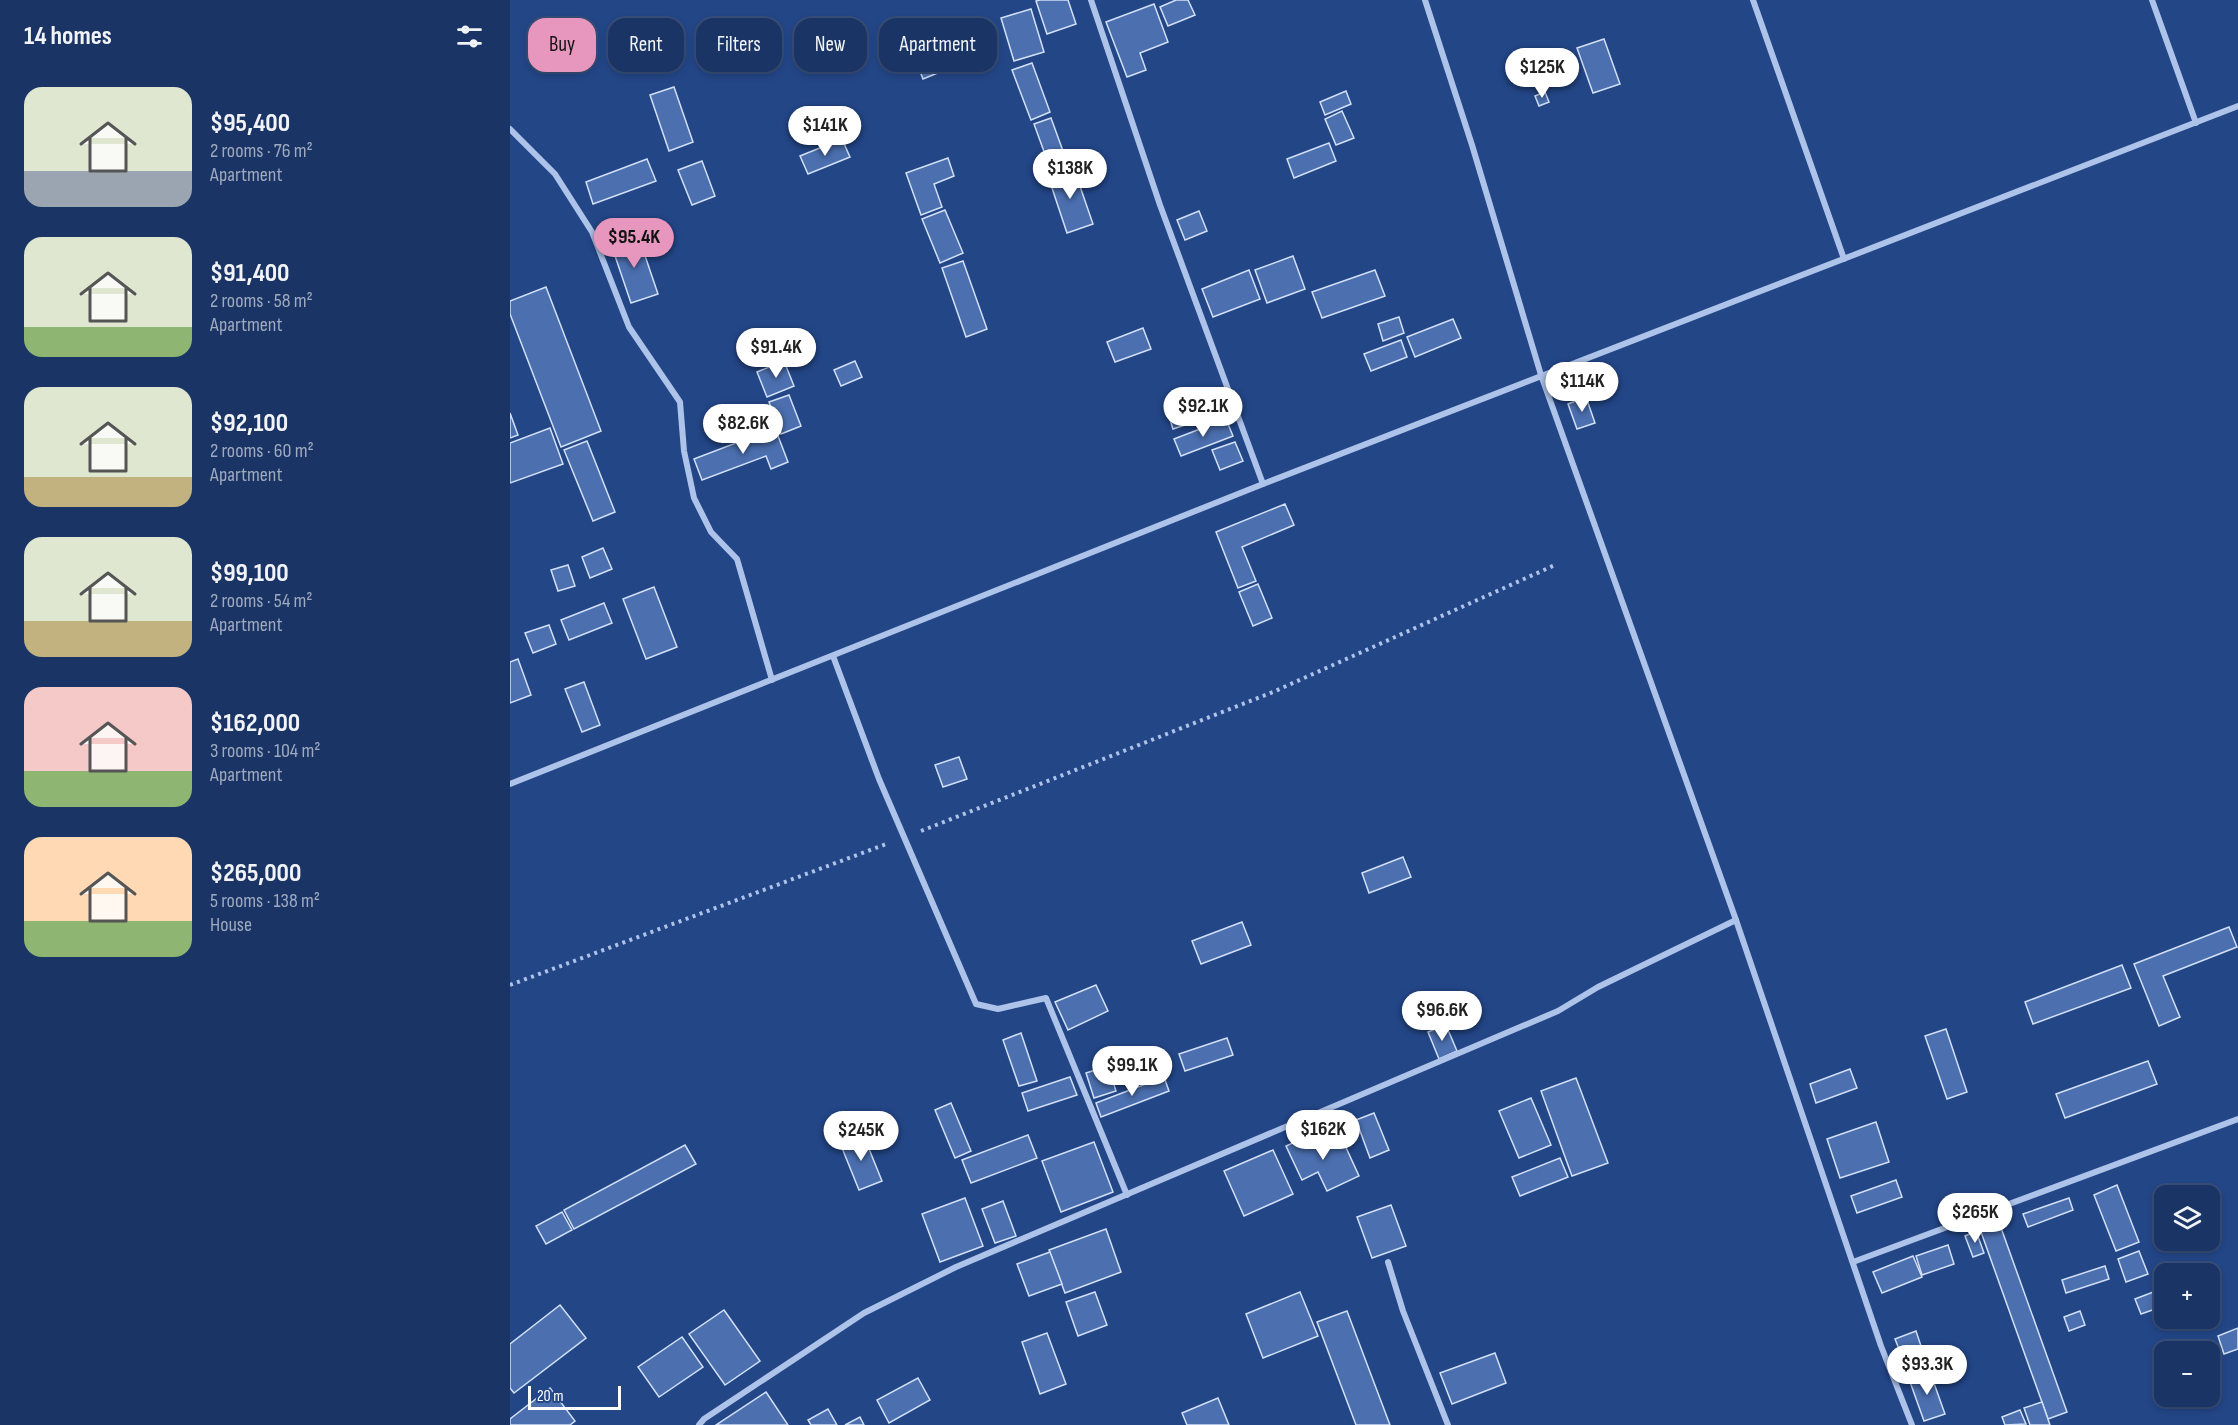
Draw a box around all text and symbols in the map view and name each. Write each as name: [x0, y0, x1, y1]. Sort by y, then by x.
chip: Buy: [528, 18, 596, 72]
chip: Rent: [608, 18, 684, 72]
chip: Filters: [696, 18, 782, 72]
chip: New: [794, 18, 867, 72]
chip: Apartment: [879, 18, 997, 72]
icon: filters: [453, 20, 486, 53]
text: 14 homes: [24, 21, 112, 52]
pin: $125K: [1500, 48, 1584, 99]
text: $125K: [1519, 55, 1565, 79]
pin: $141K: [783, 106, 867, 157]
text: $95,400: [210, 108, 290, 139]
icon: home: [72, 111, 144, 183]
text: $141K: [802, 113, 848, 137]
text: 2 rooms · 76 m²: [210, 139, 313, 163]
pin: $138K: [1028, 149, 1112, 200]
text: $138K: [1047, 156, 1093, 180]
text: Apartment: [210, 163, 283, 187]
pin: $95.4K: [585, 218, 683, 269]
text: $95.4K: [608, 225, 660, 249]
text: $91,400: [210, 258, 289, 289]
icon: home: [72, 261, 144, 333]
text: 2 rooms · 58 m²: [210, 289, 313, 313]
text: Apartment: [210, 313, 283, 337]
pin: $91.4K: [727, 328, 825, 379]
text: $91.4K: [750, 335, 802, 359]
pin: $114K: [1540, 362, 1624, 413]
text: $114K: [1559, 369, 1605, 393]
pin: $92.1K: [1154, 387, 1252, 438]
text: $92.1K: [1177, 394, 1229, 418]
pin: $82.6K: [694, 404, 792, 455]
text: $92,100: [210, 408, 288, 439]
icon: home: [72, 411, 144, 483]
text: $82.6K: [717, 411, 769, 435]
text: 2 rooms · 60 m²: [210, 439, 314, 463]
text: Apartment: [210, 463, 283, 487]
text: $99,100: [210, 558, 289, 589]
icon: home: [72, 561, 144, 633]
text: 2 rooms · 54 m²: [210, 589, 312, 613]
text: Apartment: [210, 613, 283, 637]
text: $162,000: [210, 708, 300, 739]
icon: home: [72, 711, 144, 783]
text: 3 rooms · 104 m²: [210, 739, 320, 763]
text: Apartment: [210, 763, 283, 787]
text: $265,000: [210, 858, 301, 889]
icon: home: [72, 861, 144, 933]
text: 5 rooms · 138 m²: [210, 889, 320, 913]
text: House: [210, 913, 252, 937]
pin: $96.6K: [1393, 991, 1491, 1042]
text: $96.6K: [1416, 998, 1468, 1022]
pin: $99.1K: [1083, 1046, 1181, 1097]
text: $99.1K: [1106, 1053, 1158, 1077]
pin: $162K: [1281, 1110, 1365, 1161]
pin: $245K: [819, 1111, 903, 1162]
text: $162K: [1300, 1117, 1346, 1141]
text: $245K: [838, 1118, 884, 1142]
map controls: [2154, 1185, 2220, 1407]
button: layers: [2154, 1185, 2220, 1251]
pin: $265K: [1933, 1193, 2017, 1244]
text: $265K: [1951, 1200, 1999, 1224]
button: +: [2154, 1263, 2220, 1329]
button: −: [2154, 1341, 2220, 1407]
pin: $93.3K: [1878, 1345, 1976, 1396]
text: $93.3K: [1901, 1352, 1953, 1376]
scale bar: [528, 1383, 621, 1410]
text: 20 m: [537, 1387, 564, 1406]

